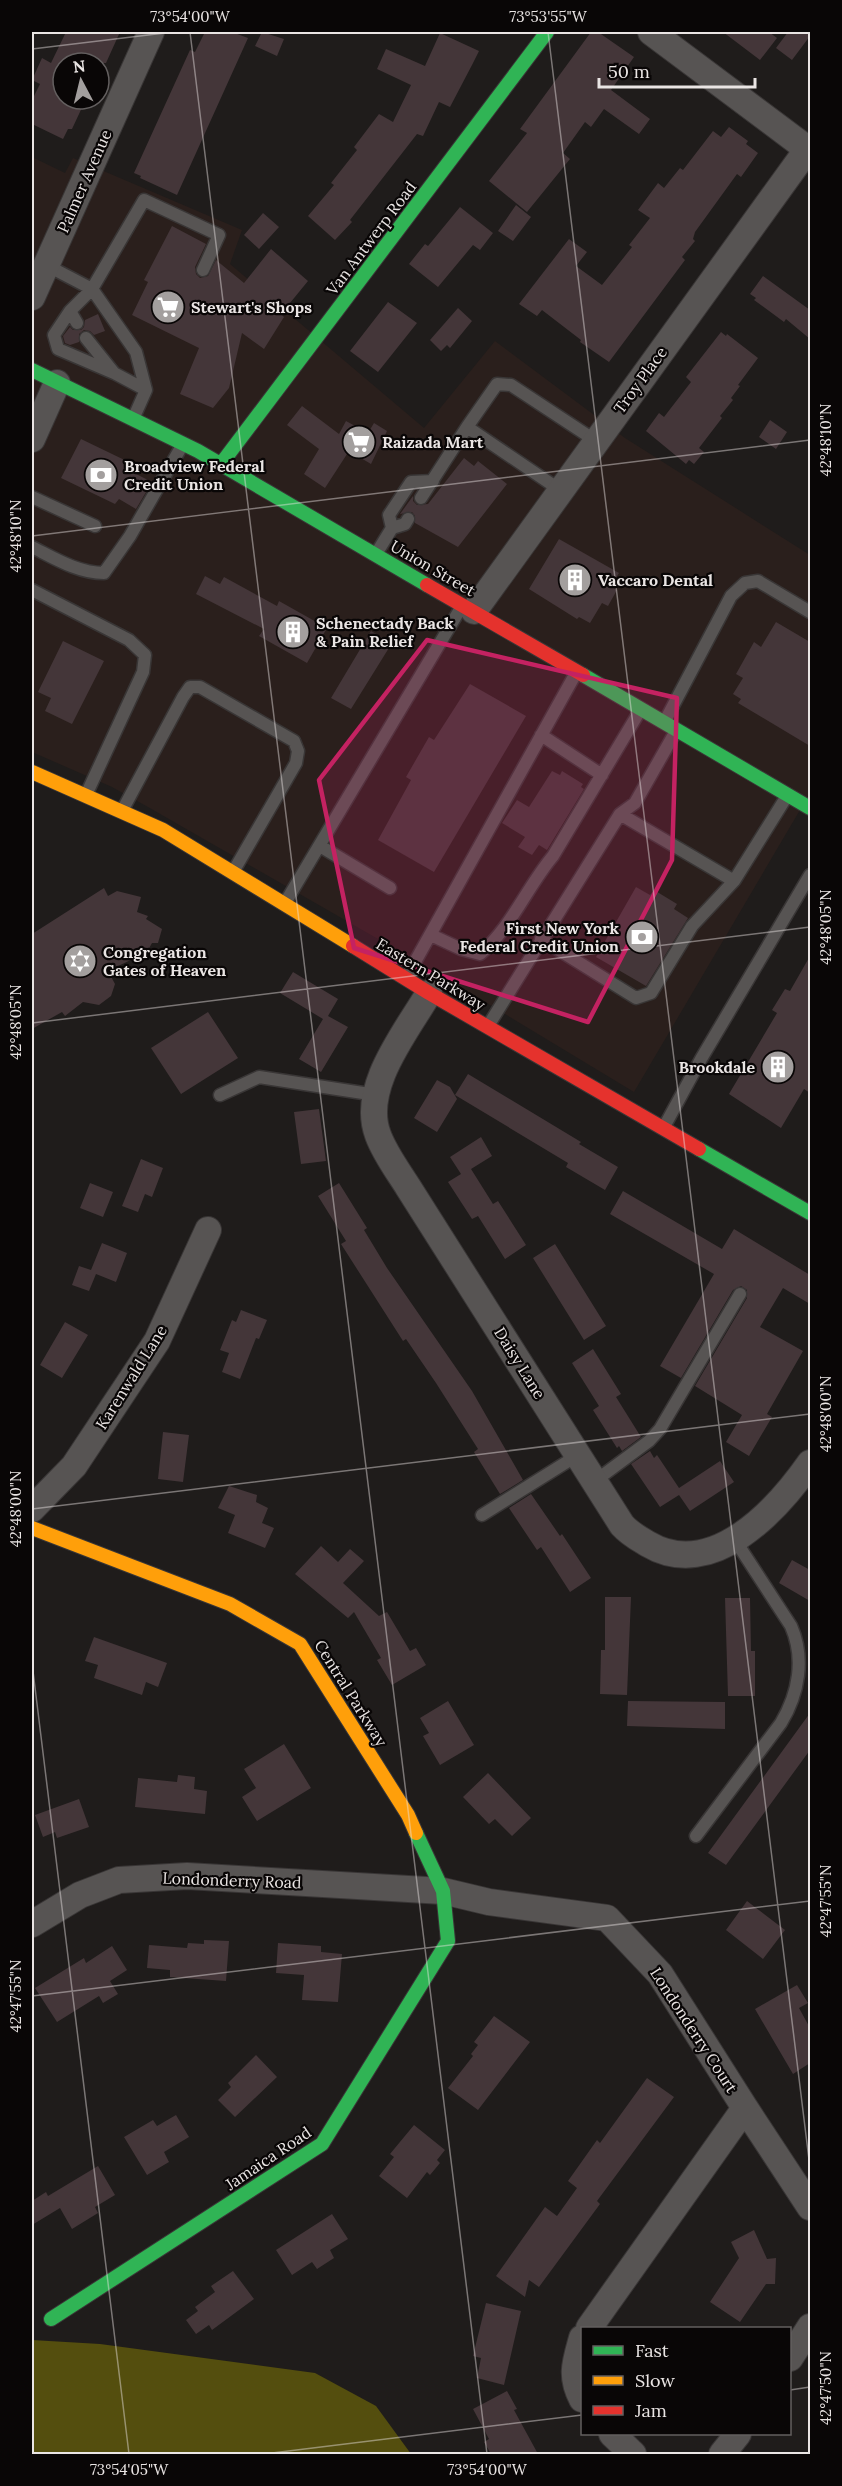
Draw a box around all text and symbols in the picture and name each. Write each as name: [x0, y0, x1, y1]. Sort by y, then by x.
text: 73°54'00"W: [150, 7, 231, 26]
text: 73°53'55"W: [509, 7, 588, 26]
north arrow: [51, 51, 111, 111]
scale bar: [599, 51, 755, 89]
text: N: [72, 55, 87, 77]
text: 50 m: [608, 60, 650, 83]
street label: Palmer Avenue: [52, 126, 116, 236]
street label: Van Antwerp Road: [321, 177, 421, 300]
supermarket icon: Stewart's Shops: [150, 289, 186, 325]
place label: Stewart's Shops: [191, 297, 312, 317]
street label: Troy Place: [609, 342, 671, 417]
text: 42°48'10"N: [816, 404, 835, 476]
supermarket icon: Raizada Mart: [341, 424, 377, 460]
place label: Raizada Mart: [382, 432, 484, 452]
place label: Broadview Federal Credit Union: [124, 456, 265, 494]
bank icon: Broadview Federal Credit Union: [83, 457, 119, 493]
text: 42°48'10"N: [6, 500, 25, 572]
street label: Union Street: [387, 536, 480, 601]
building icon: Vaccaro Dental: [557, 562, 593, 598]
place label: Vaccaro Dental: [598, 570, 713, 590]
place label: Schenectady Back & Pain Relief: [316, 613, 454, 651]
building icon: Schenectady Back & Pain Relief: [275, 614, 311, 650]
text: 42°48'05"N: [816, 889, 835, 965]
place label: First New York Federal Credit Union: [459, 918, 619, 956]
bank icon: First New York Federal Credit Union: [624, 919, 660, 955]
street label: Eastern Parkway: [373, 934, 490, 1015]
place label: Congregation Gates of Heaven: [103, 942, 226, 980]
synagogue icon: Congregation Gates of Heaven: [62, 943, 98, 979]
text: 42°48'05"N: [6, 984, 25, 1060]
building icon: Brookdale: [760, 1049, 796, 1085]
place label: Brookdale: [678, 1057, 755, 1077]
street label: Karenwald Lane: [91, 1321, 171, 1433]
street label: Daisy Lane: [490, 1323, 550, 1403]
text: 42°48'00"N: [816, 1376, 835, 1452]
text: 42°48'00"N: [6, 1471, 25, 1547]
street label: Central Parkway: [310, 1636, 392, 1750]
text: 42°47'55"N: [816, 1865, 835, 1937]
street label: Londonderry Road: [162, 1868, 302, 1892]
text: 42°47'55"N: [6, 1960, 25, 2032]
street label: Londonderry Court: [646, 1964, 742, 2097]
street label: Jamaica Road: [220, 2122, 315, 2195]
legend: [581, 2327, 791, 2435]
text: Fast: [635, 2339, 669, 2362]
text: 42°47'50"N: [816, 2351, 835, 2425]
text: Slow: [635, 2369, 675, 2392]
text: Jam: [634, 2399, 667, 2422]
text: 73°54'05"W: [90, 2460, 169, 2479]
text: 73°54'00"W: [447, 2460, 528, 2479]

